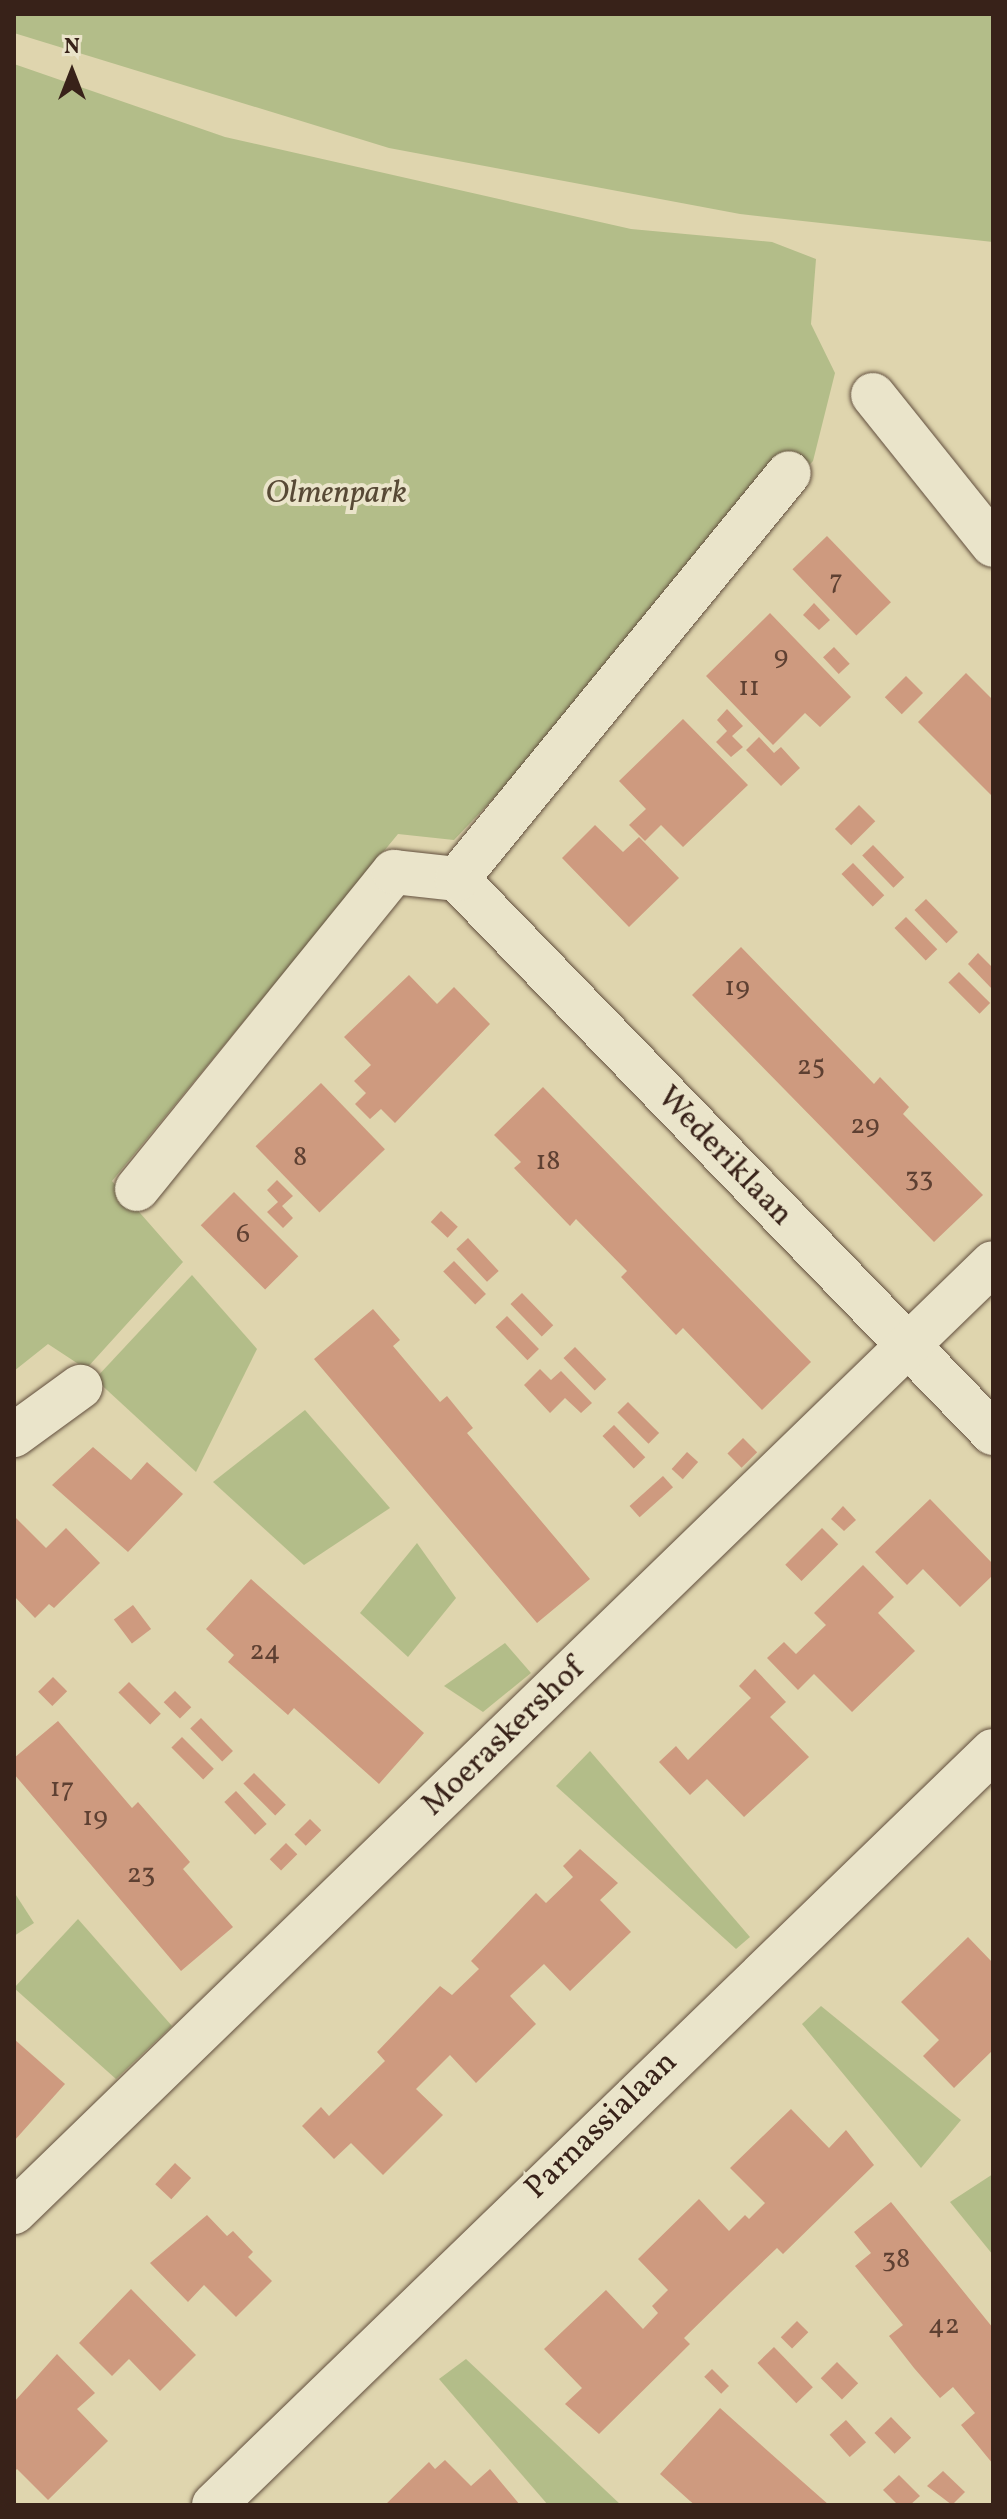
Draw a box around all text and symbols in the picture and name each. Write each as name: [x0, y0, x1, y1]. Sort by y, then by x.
north arrow: [32, 32, 112, 112]
text: N: [64, 32, 80, 63]
park label: Olmenpark: [265, 475, 407, 513]
house number: 7: [829, 564, 843, 598]
house number: 9: [774, 640, 788, 674]
house number: 11: [738, 671, 760, 705]
house number: 19: [724, 971, 750, 1005]
house number: 25: [797, 1050, 825, 1084]
street label: Wederiklaan: [648, 1079, 800, 1235]
house number: 29: [850, 1109, 880, 1143]
house number: 8: [293, 1141, 307, 1175]
house number: 18: [535, 1145, 561, 1179]
house number: 33: [905, 1162, 933, 1196]
house number: 6: [236, 1218, 250, 1252]
house number: 24: [250, 1635, 280, 1669]
street label: Moeraskershof: [415, 1651, 593, 1825]
house number: 17: [50, 1772, 74, 1806]
house number: 19: [82, 1801, 108, 1835]
house number: 23: [127, 1858, 155, 1892]
street label: Parnassialaan: [518, 2044, 686, 2208]
house number: 38: [882, 2243, 910, 2277]
house number: 42: [928, 2309, 960, 2343]

